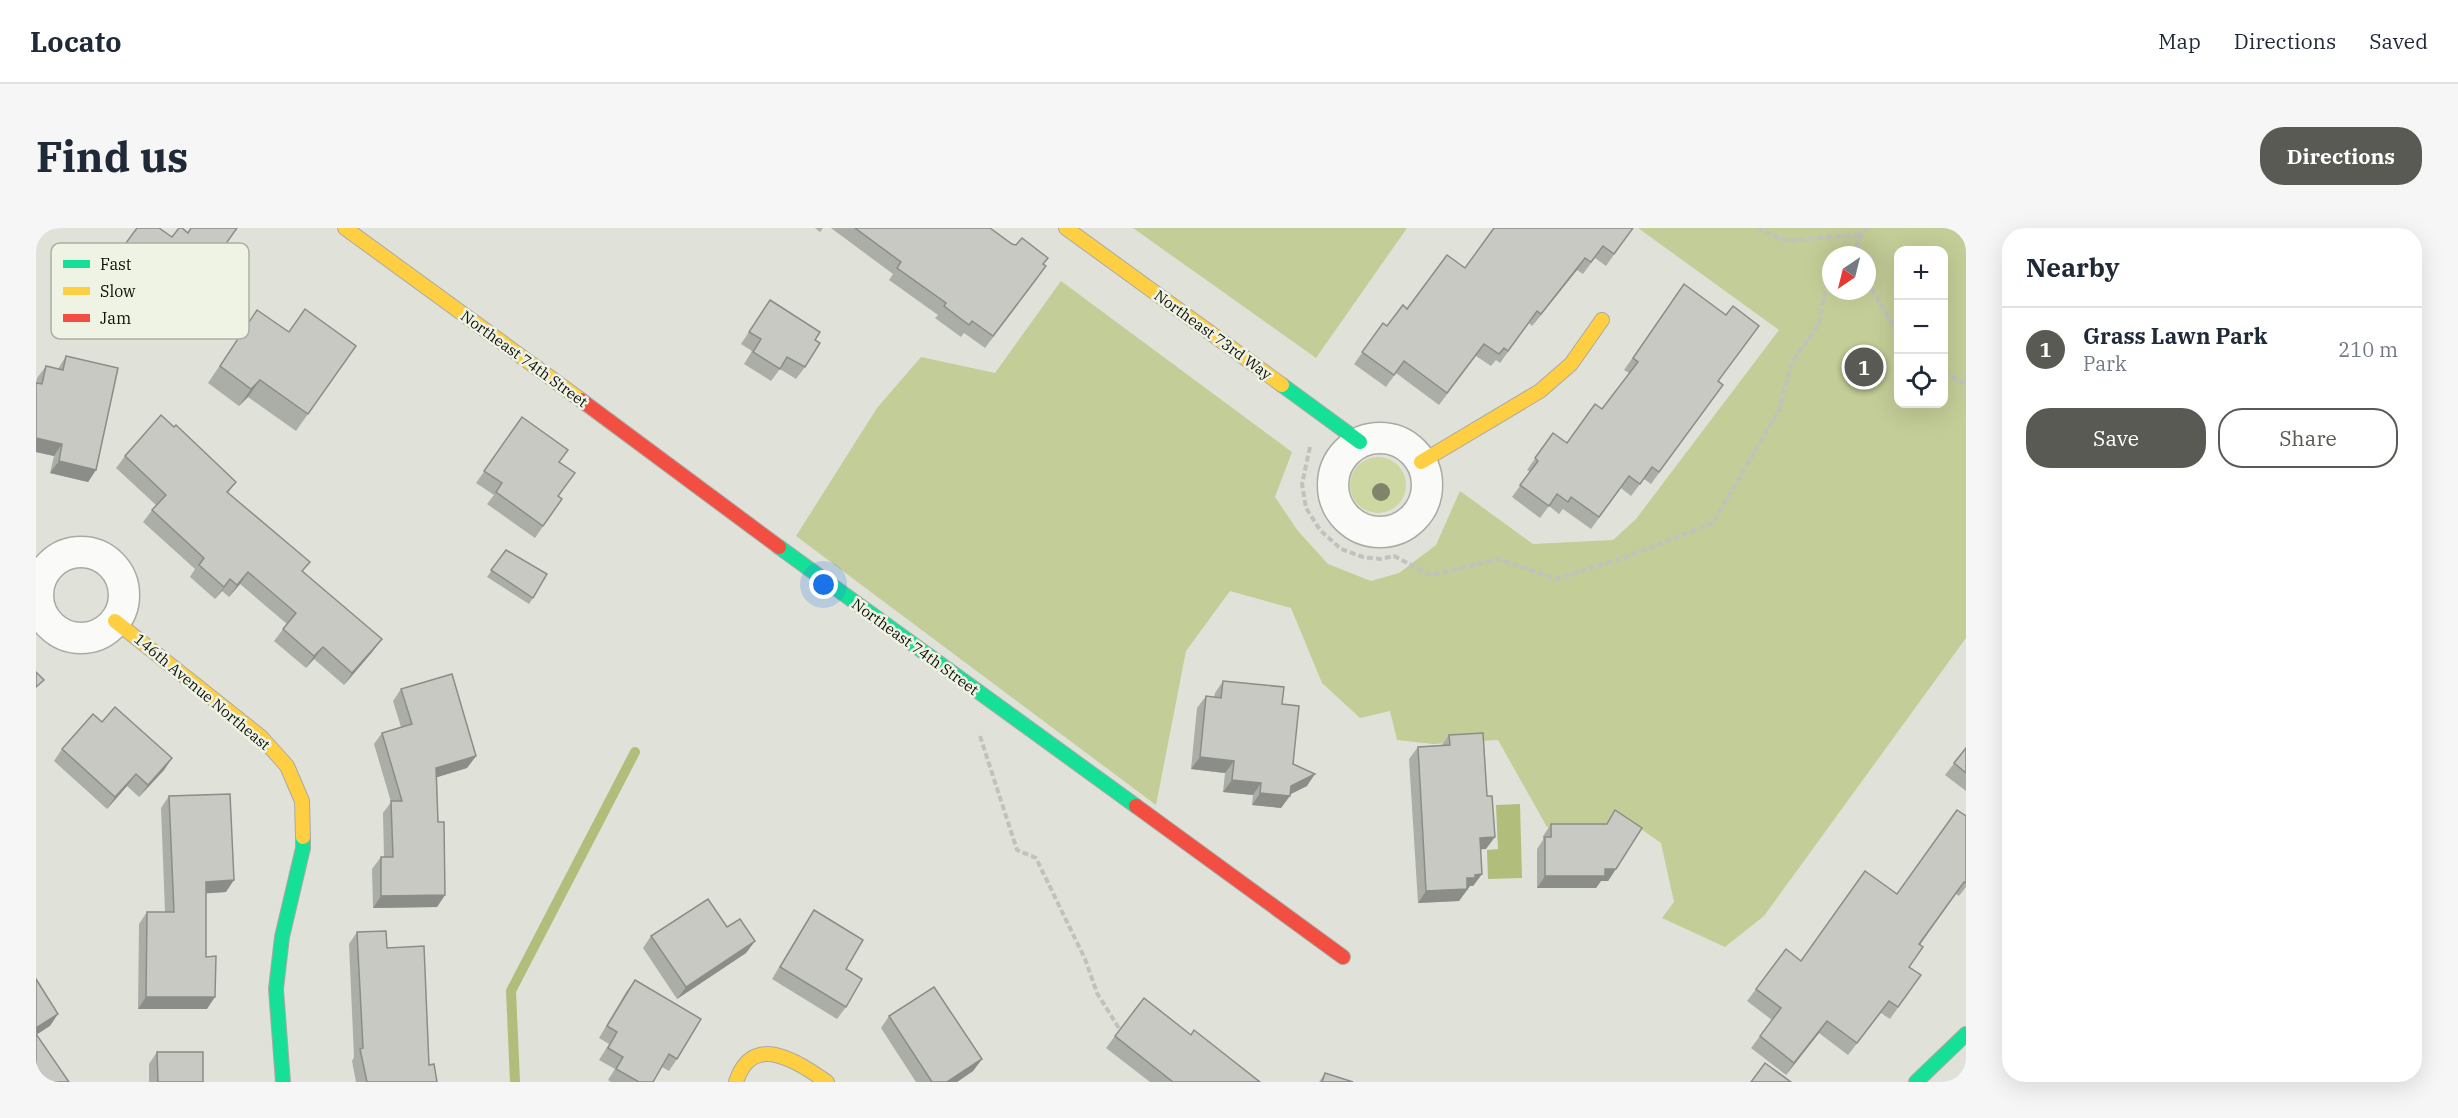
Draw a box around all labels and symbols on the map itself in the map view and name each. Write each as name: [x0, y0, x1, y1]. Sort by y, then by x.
legend: [51, 243, 249, 339]
north arrow: [1822, 246, 1876, 300]
text: Fast: [100, 254, 132, 274]
text: Slow: [100, 281, 136, 301]
street label: Northeast 73rd Way: [1151, 286, 1276, 384]
street label: Northeast 74th Street: [457, 306, 591, 411]
text: Jam: [100, 308, 131, 328]
pin: 1: [1844, 344, 1884, 390]
your location: [809, 570, 838, 599]
street label: Northeast 74th Street: [848, 594, 982, 699]
street label: 146th Avenue Northeast: [130, 629, 274, 754]

